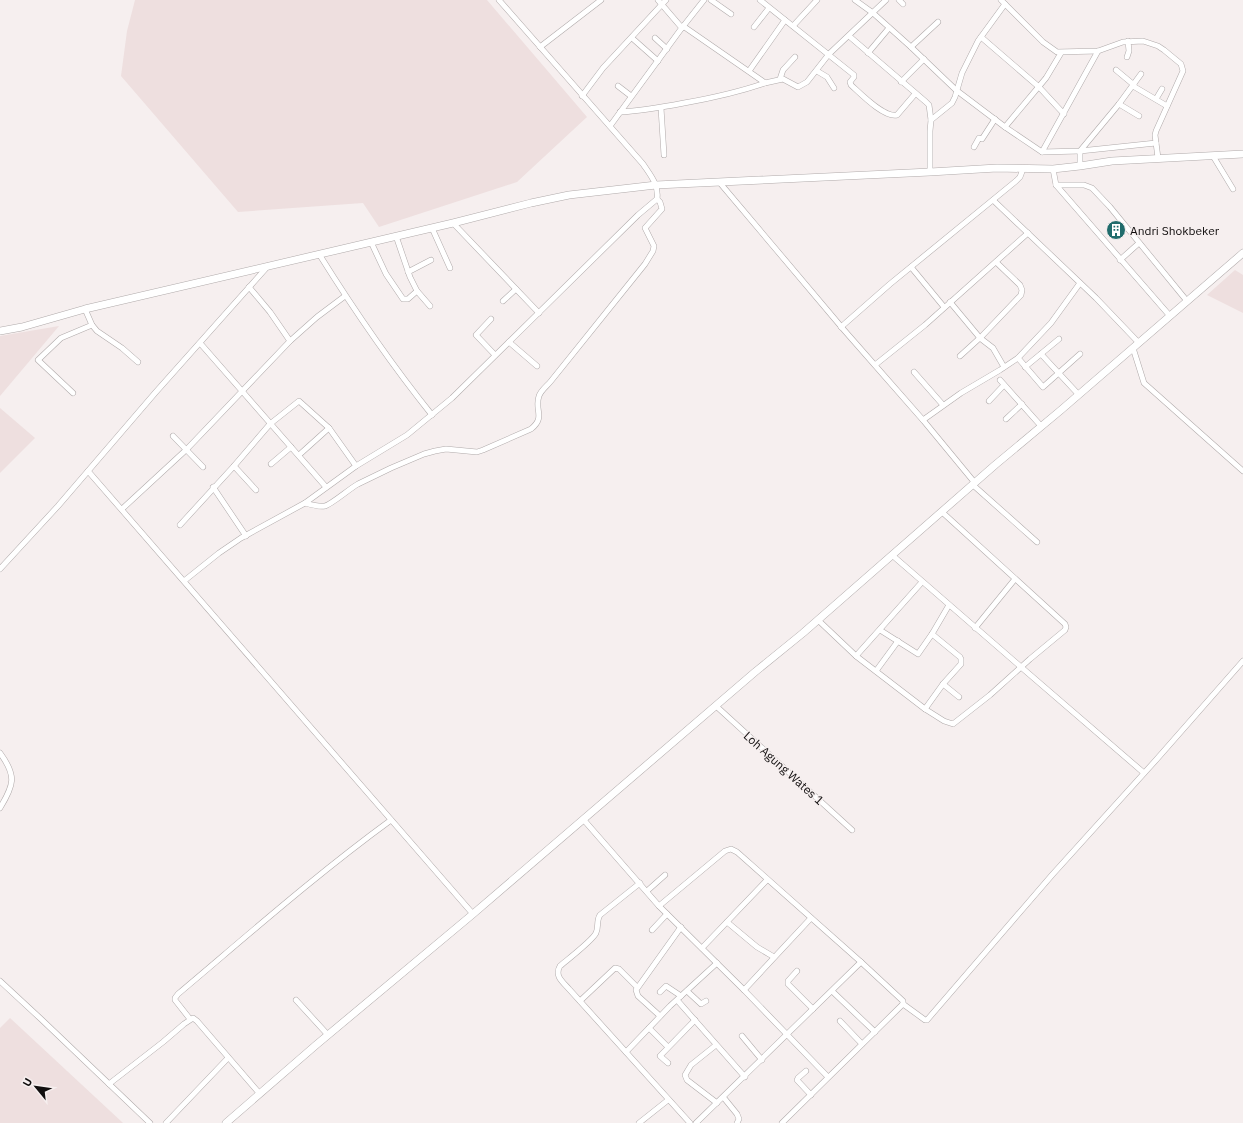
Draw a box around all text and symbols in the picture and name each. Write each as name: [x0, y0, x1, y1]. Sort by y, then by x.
building icon: Andri Shokbeker: [1105, 219, 1127, 241]
place label: Andri Shokbeker: [1130, 223, 1220, 238]
street label: Loh Agung Wates 1: [741, 728, 827, 808]
north arrow: [16, 1067, 56, 1107]
text: U: [19, 1075, 35, 1089]

